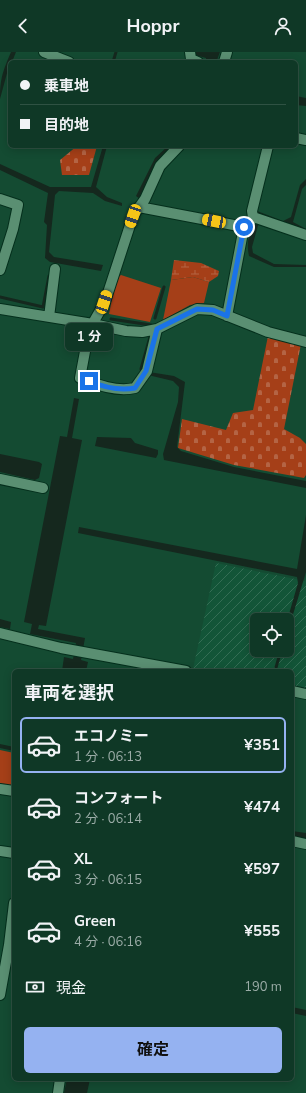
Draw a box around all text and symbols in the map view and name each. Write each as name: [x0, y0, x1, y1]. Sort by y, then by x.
text: Hoppr: [127, 14, 179, 38]
icon: back: [12, 15, 34, 37]
icon: person: [272, 15, 294, 37]
text: 乗車地: [44, 76, 89, 96]
text: 目的地: [44, 115, 89, 135]
car: [123, 203, 143, 229]
car: [201, 213, 227, 229]
route start: [235, 218, 253, 236]
car: [95, 289, 113, 315]
callout: 1 分: [65, 323, 113, 351]
text: 1 分: [77, 328, 101, 346]
route end: [80, 372, 98, 390]
map controls: [250, 613, 294, 657]
button: locate: [250, 613, 294, 657]
text: 車両を選択: [24, 681, 114, 705]
text: エコノミー: [74, 726, 149, 746]
icon: car: [26, 727, 62, 763]
text: ¥351: [244, 735, 280, 755]
text: 1 分 · 06:13: [74, 748, 142, 766]
text: コンフォート: [74, 788, 164, 808]
icon: car: [26, 789, 62, 825]
text: ¥474: [244, 797, 280, 817]
text: 2 分 · 06:14: [74, 810, 142, 828]
text: XL: [74, 849, 93, 869]
icon: car: [26, 851, 62, 887]
text: ¥597: [244, 859, 280, 879]
text: 3 分 · 06:15: [74, 871, 142, 889]
text: Green: [74, 911, 116, 931]
icon: car: [26, 913, 62, 949]
text: ¥555: [244, 921, 280, 941]
text: 4 分 · 06:16: [74, 933, 142, 951]
icon: cash: [24, 976, 46, 998]
text: 現金: [56, 978, 86, 998]
text: 190 m: [244, 978, 282, 996]
button: 確定: [24, 1027, 282, 1073]

